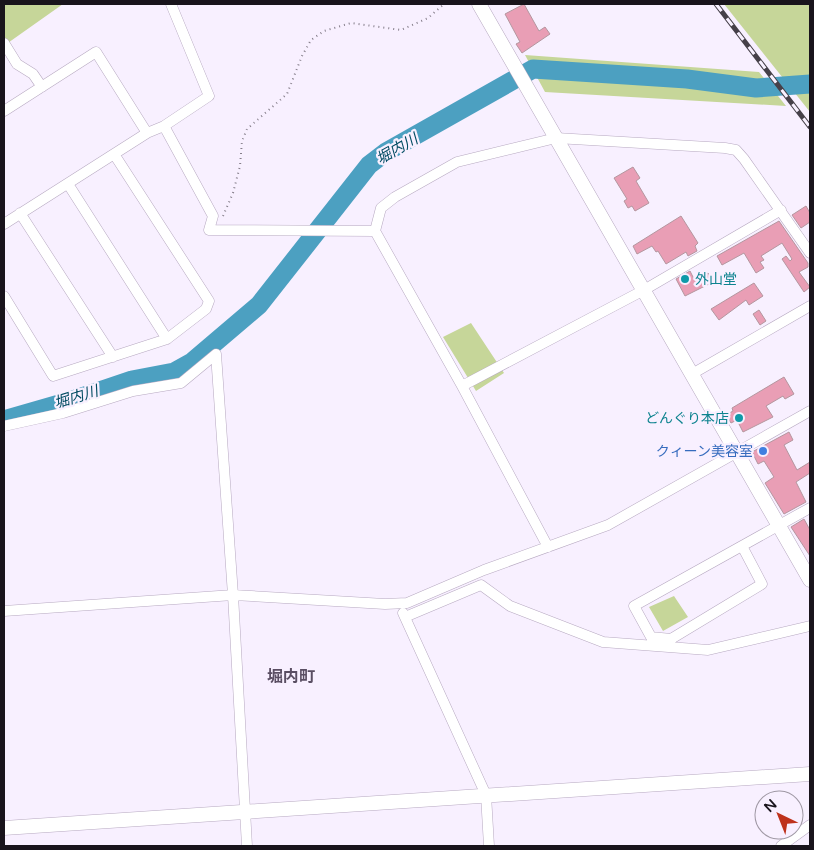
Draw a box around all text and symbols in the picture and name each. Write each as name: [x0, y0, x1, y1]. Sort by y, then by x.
water label: 堀内川: [373, 129, 423, 168]
place label: 外山堂: [695, 271, 737, 288]
marker: 外山堂: [679, 273, 691, 285]
water label: 堀内川: [52, 381, 102, 412]
place label: どんぐり本店: [645, 410, 729, 427]
marker: どんぐり本店: [733, 412, 745, 424]
place label: クィーン美容室: [656, 443, 753, 460]
marker: クィーン美容室: [757, 445, 769, 457]
district label: 堀内町: [267, 667, 315, 687]
north arrow: [754, 790, 804, 840]
text: N: [761, 796, 780, 816]

